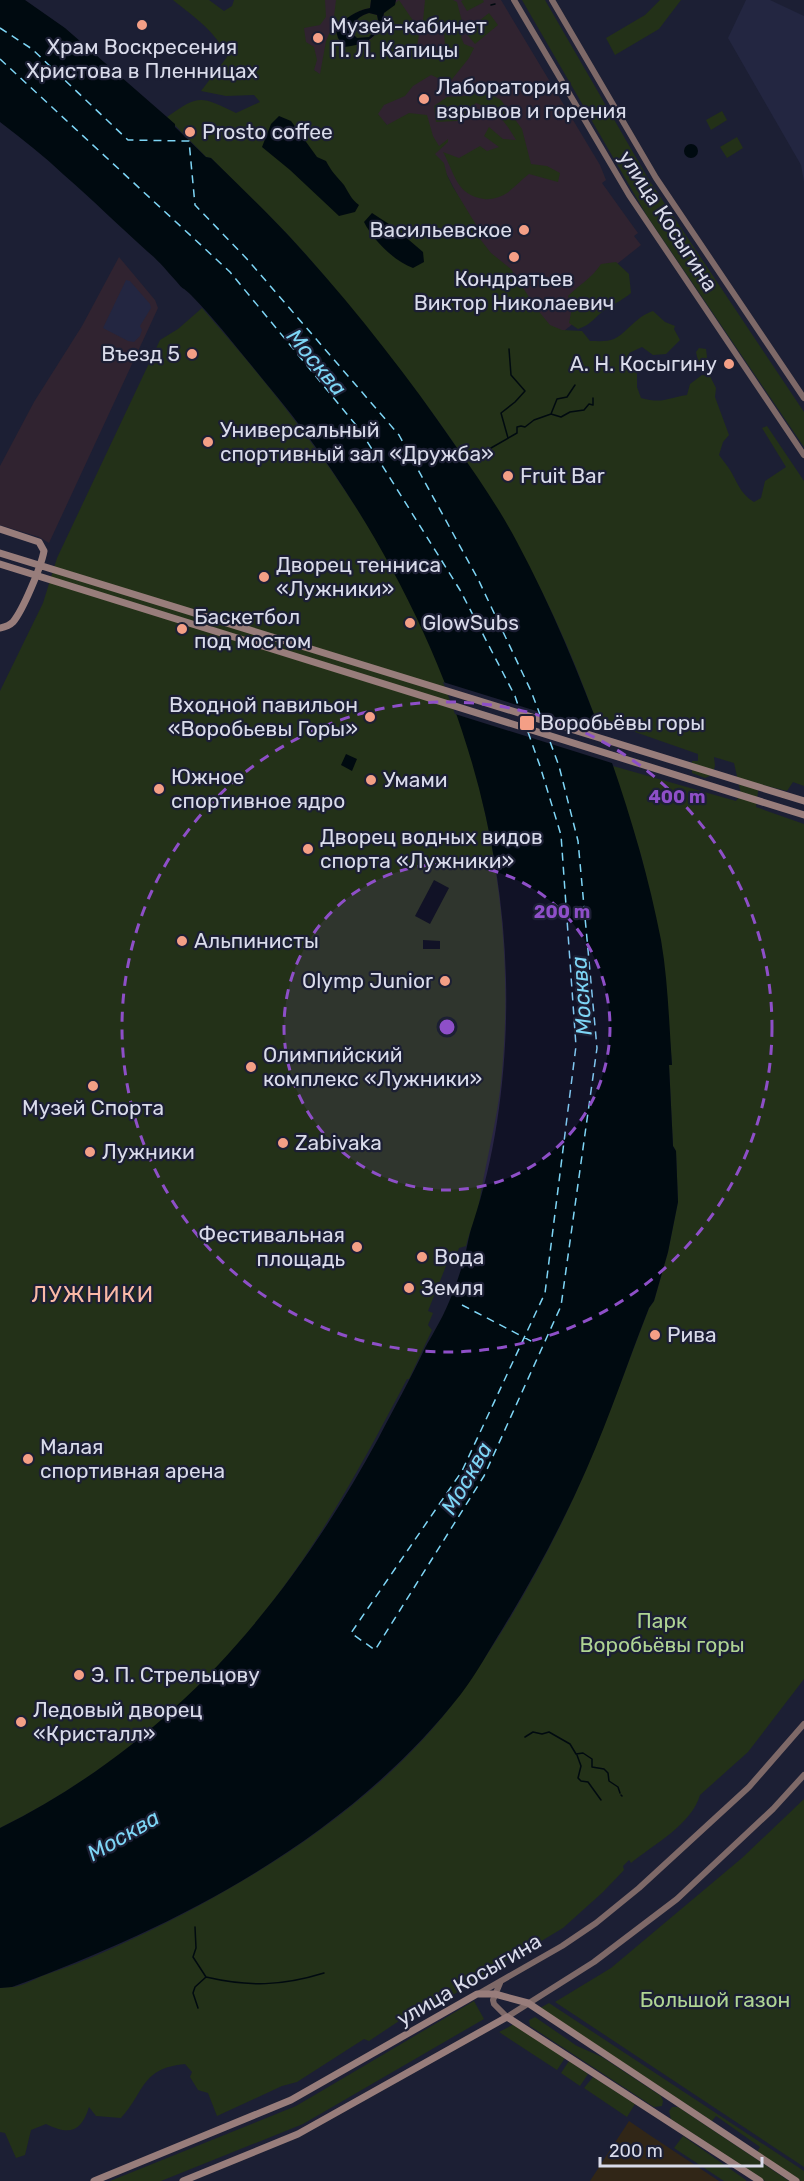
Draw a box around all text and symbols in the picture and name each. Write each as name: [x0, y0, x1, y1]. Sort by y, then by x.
place label: Музей-кабинет П. Л. Капицы: [330, 13, 487, 62]
marker: Храм Воскресения Христова в Пленницах: [135, 18, 149, 32]
marker: Музей-кабинет П. Л. Капицы: [311, 31, 325, 45]
place label: Храм Воскресения Христова в Пленницах: [26, 34, 258, 83]
place label: Лаборатория взрывов и горения: [436, 74, 627, 123]
marker: Лаборатория взрывов и горения: [417, 92, 431, 106]
place label: Prosto coffee: [202, 119, 333, 144]
marker: Prosto coffee: [183, 125, 197, 139]
street label: улица Косыгина: [614, 146, 723, 296]
place label: Васильевское: [370, 217, 512, 242]
marker: Васильевское: [517, 223, 531, 237]
marker: Кондратьев Виктор Николаевич: [507, 250, 521, 264]
place label: Кондратьев Виктор Николаевич: [414, 266, 614, 315]
water label: Москва: [281, 323, 352, 401]
place label: Въезд 5: [101, 341, 180, 366]
marker: Въезд 5: [185, 347, 199, 361]
place label: А. Н. Косыгину: [570, 351, 717, 376]
marker: А. Н. Косыгину: [722, 357, 736, 371]
place label: Универсальный спортивный зал «Дружба»: [220, 417, 494, 466]
marker: Универсальный спортивный зал «Дружба»: [201, 435, 215, 449]
place label: Fruit Bar: [520, 463, 605, 488]
marker: Fruit Bar: [501, 469, 515, 483]
place label: Дворец тенниса «Лужники»: [276, 552, 441, 601]
marker: Дворец тенниса «Лужники»: [257, 570, 271, 584]
place label: Баскетбол под мостом: [194, 604, 311, 653]
place label: GlowSubs: [422, 610, 519, 635]
marker: GlowSubs: [403, 616, 417, 630]
marker: Баскетбол под мостом: [175, 622, 189, 636]
place label: Входной павильон «Воробьевы Горы»: [168, 692, 358, 741]
marker: Входной павильон «Воробьевы Горы»: [363, 710, 377, 724]
place label: Воробьёвы горы: [540, 710, 705, 735]
marker: Воробьёвы горы: [518, 714, 536, 732]
place label: Южное спортивное ядро: [171, 764, 345, 813]
place label: Умами: [383, 767, 448, 792]
marker: Умами: [364, 773, 378, 787]
marker: Южное спортивное ядро: [152, 782, 166, 796]
text: 400 m: [648, 786, 706, 808]
place label: Дворец водных видов спорта «Лужники»: [320, 824, 543, 873]
marker: Дворец водных видов спорта «Лужники»: [301, 842, 315, 856]
text: 200 m: [534, 901, 590, 923]
place label: Альпинисты: [194, 928, 319, 953]
marker: Альпинисты: [175, 934, 189, 948]
water label: Москва: [565, 955, 598, 1036]
place label: Olymp Junior: [302, 968, 433, 993]
marker: Olymp Junior: [438, 974, 452, 988]
centre of rings: [437, 1017, 457, 1037]
place label: Олимпийский комплекс «Лужники»: [263, 1042, 482, 1091]
marker: Олимпийский комплекс «Лужники»: [244, 1060, 258, 1074]
marker: Музей Спорта: [86, 1079, 100, 1093]
place label: Музей Спорта: [22, 1095, 164, 1120]
place label: Zabivaka: [295, 1130, 382, 1155]
marker: Zabivaka: [276, 1136, 290, 1150]
place label: Лужники: [102, 1139, 195, 1164]
marker: Лужники: [83, 1145, 97, 1159]
place label: Фестивальная площадь: [198, 1222, 345, 1271]
marker: Фестивальная площадь: [350, 1240, 364, 1254]
place label: Вода: [434, 1244, 484, 1269]
marker: Вода: [415, 1250, 429, 1264]
place label: Земля: [421, 1275, 484, 1300]
district label: ЛУЖНИКИ: [31, 1281, 155, 1308]
marker: Земля: [402, 1281, 416, 1295]
place label: Рива: [667, 1322, 717, 1347]
marker: Рива: [648, 1328, 662, 1342]
place label: Малая спортивная арена: [40, 1434, 225, 1483]
water label: Москва: [435, 1437, 498, 1519]
marker: Малая спортивная арена: [21, 1452, 35, 1466]
park label: Парк Воробьёвы горы: [579, 1608, 745, 1657]
place label: Э. П. Стрельцову: [91, 1662, 260, 1687]
marker: Э. П. Стрельцову: [72, 1668, 86, 1682]
place label: Ледовый дворец «Кристалл»: [33, 1697, 203, 1746]
marker: Ледовый дворец «Кристалл»: [14, 1715, 28, 1729]
water label: Москва: [82, 1804, 164, 1867]
street label: улица Косыгина: [392, 1928, 546, 2031]
park label: Большой газон: [640, 1987, 790, 2012]
scale bar: [600, 2130, 762, 2168]
text: 200 m: [609, 2140, 663, 2162]

